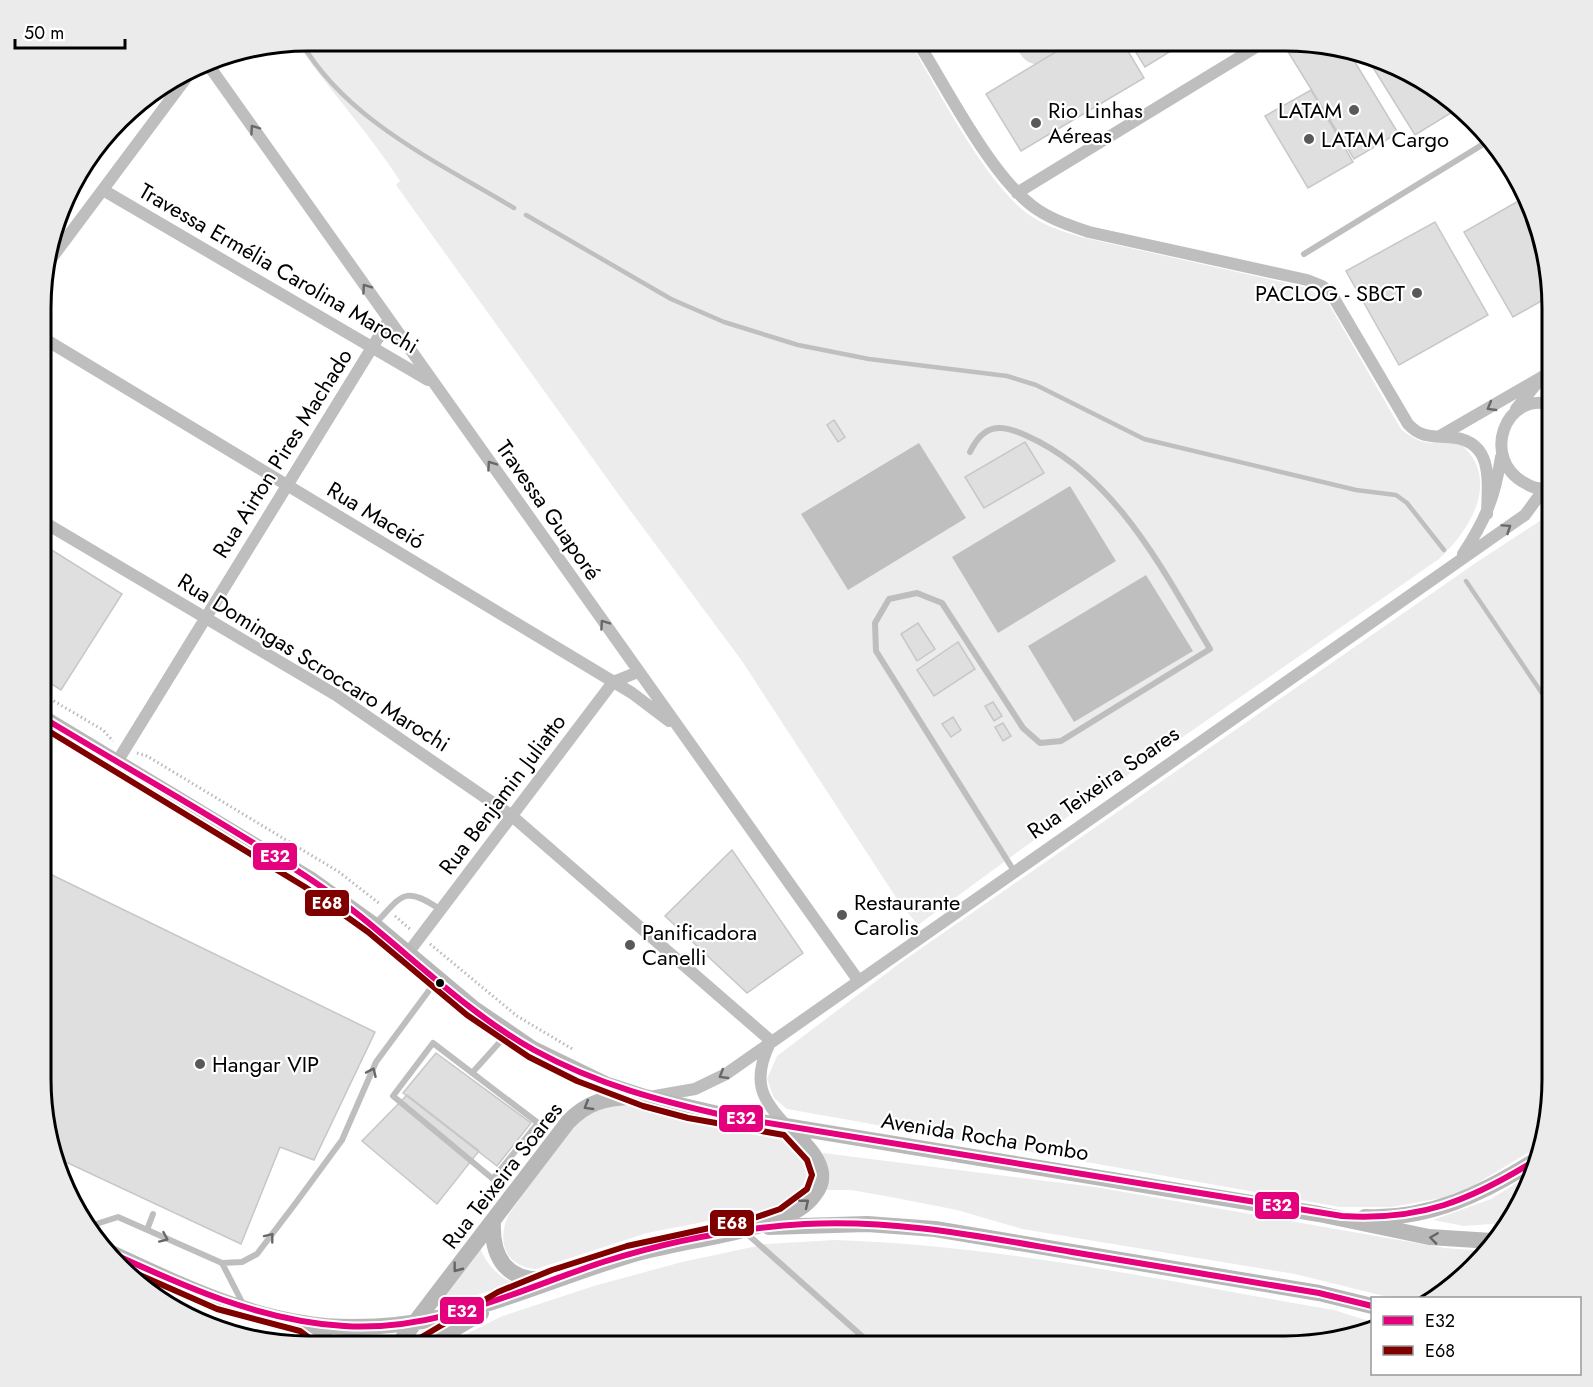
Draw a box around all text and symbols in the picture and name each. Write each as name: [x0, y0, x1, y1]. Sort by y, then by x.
scale bar: [15, 12, 124, 50]
text: 50 m: [24, 20, 64, 46]
place label: Rio Linhas Aéreas: [1048, 94, 1143, 151]
place label: LATAM: [1278, 94, 1342, 126]
marker: LATAM: [1347, 103, 1361, 117]
marker: Rio Linhas Aéreas: [1029, 116, 1043, 130]
place label: LATAM Cargo: [1321, 123, 1449, 155]
one-way arrow: [250, 125, 261, 136]
marker: LATAM Cargo: [1302, 132, 1316, 146]
street label: Travessa Ermélia Carolina Marochi: [133, 175, 425, 361]
place label: PACLOG - SBCT: [1255, 277, 1406, 309]
one-way arrow: [362, 284, 373, 295]
marker: PACLOG - SBCT: [1410, 286, 1424, 300]
street label: Rua Airton Pires Machado: [204, 342, 360, 564]
one-way arrow: [1487, 399, 1497, 411]
street label: Travessa Guaporé: [489, 433, 609, 587]
one-way arrow: [487, 460, 498, 471]
street label: Rua Maceió: [321, 473, 431, 557]
one-way arrow: [1500, 524, 1511, 535]
street label: Rua Domingas Scroccaro Marochi: [172, 565, 456, 759]
one-way arrow: [600, 619, 611, 630]
street label: Rua Benjamin Juliatto: [431, 707, 573, 881]
street label: Rua Teixeira Soares: [1021, 718, 1186, 846]
line badge: E32: [252, 842, 298, 871]
text: E32: [260, 845, 290, 868]
place label: Restaurante Carolis: [854, 886, 960, 943]
line badge: E68: [304, 889, 350, 917]
text: E68: [312, 892, 342, 915]
marker: Restaurante Carolis: [835, 908, 849, 922]
place label: Panificadora Canelli: [642, 916, 757, 973]
marker: Panificadora Canelli: [623, 938, 637, 952]
unlabelled marker: [434, 977, 446, 989]
place label: Hangar VIP: [212, 1048, 319, 1080]
marker: Hangar VIP: [193, 1057, 207, 1071]
one-way arrow: [365, 1067, 377, 1078]
one-way arrow: [719, 1067, 729, 1079]
street label: Rua Teixeira Soares: [434, 1095, 570, 1255]
one-way arrow: [584, 1099, 594, 1111]
line badge: E32: [718, 1104, 764, 1133]
street label: Avenida Rocha Pombo: [879, 1104, 1091, 1168]
text: E32: [726, 1107, 756, 1130]
line badge: E32: [1254, 1191, 1300, 1220]
text: E32: [1262, 1194, 1292, 1217]
one-way arrow: [799, 1199, 810, 1210]
line badge: E68: [709, 1209, 755, 1237]
text: E68: [717, 1212, 747, 1235]
one-way arrow: [158, 1231, 169, 1243]
one-way arrow: [1429, 1232, 1438, 1244]
one-way arrow: [263, 1233, 274, 1244]
one-way arrow: [454, 1261, 465, 1272]
line badge: E32: [439, 1296, 485, 1325]
legend: [1371, 1297, 1581, 1375]
text: E32: [447, 1300, 477, 1323]
text: E32: [1425, 1308, 1455, 1334]
text: E68: [1425, 1338, 1455, 1364]

